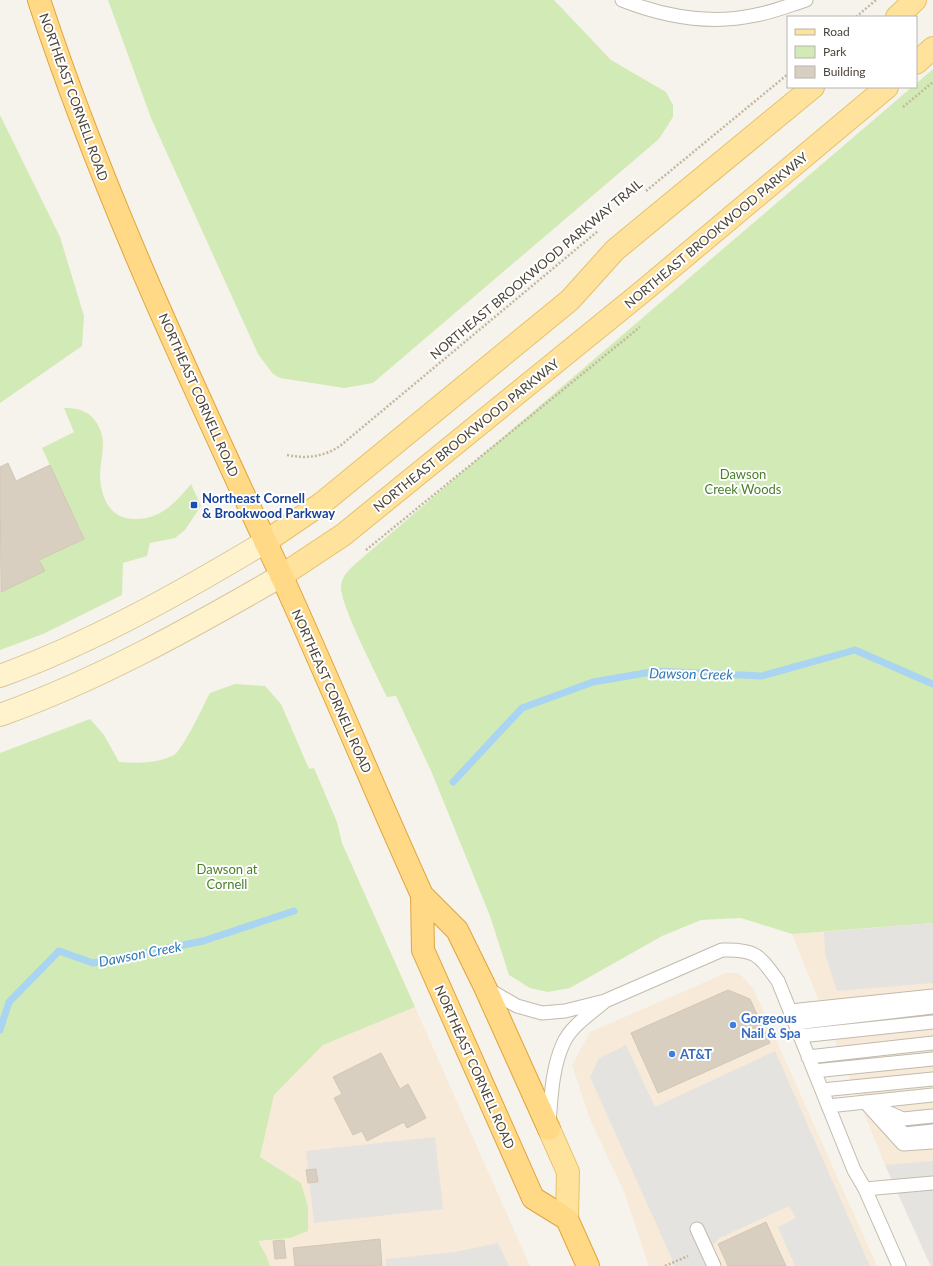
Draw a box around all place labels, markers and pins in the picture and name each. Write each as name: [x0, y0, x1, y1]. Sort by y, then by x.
place label: Northeast Cornell & Brookwood Parkway: [202, 490, 335, 521]
marker: Northeast Cornell & Brookwood Parkway: [189, 500, 199, 510]
place label: Gorgeous Nail & Spa: [741, 1010, 801, 1041]
marker: Gorgeous Nail & Spa: [728, 1020, 738, 1030]
place label: AT&T: [679, 1046, 712, 1062]
marker: AT&T: [667, 1049, 677, 1059]

